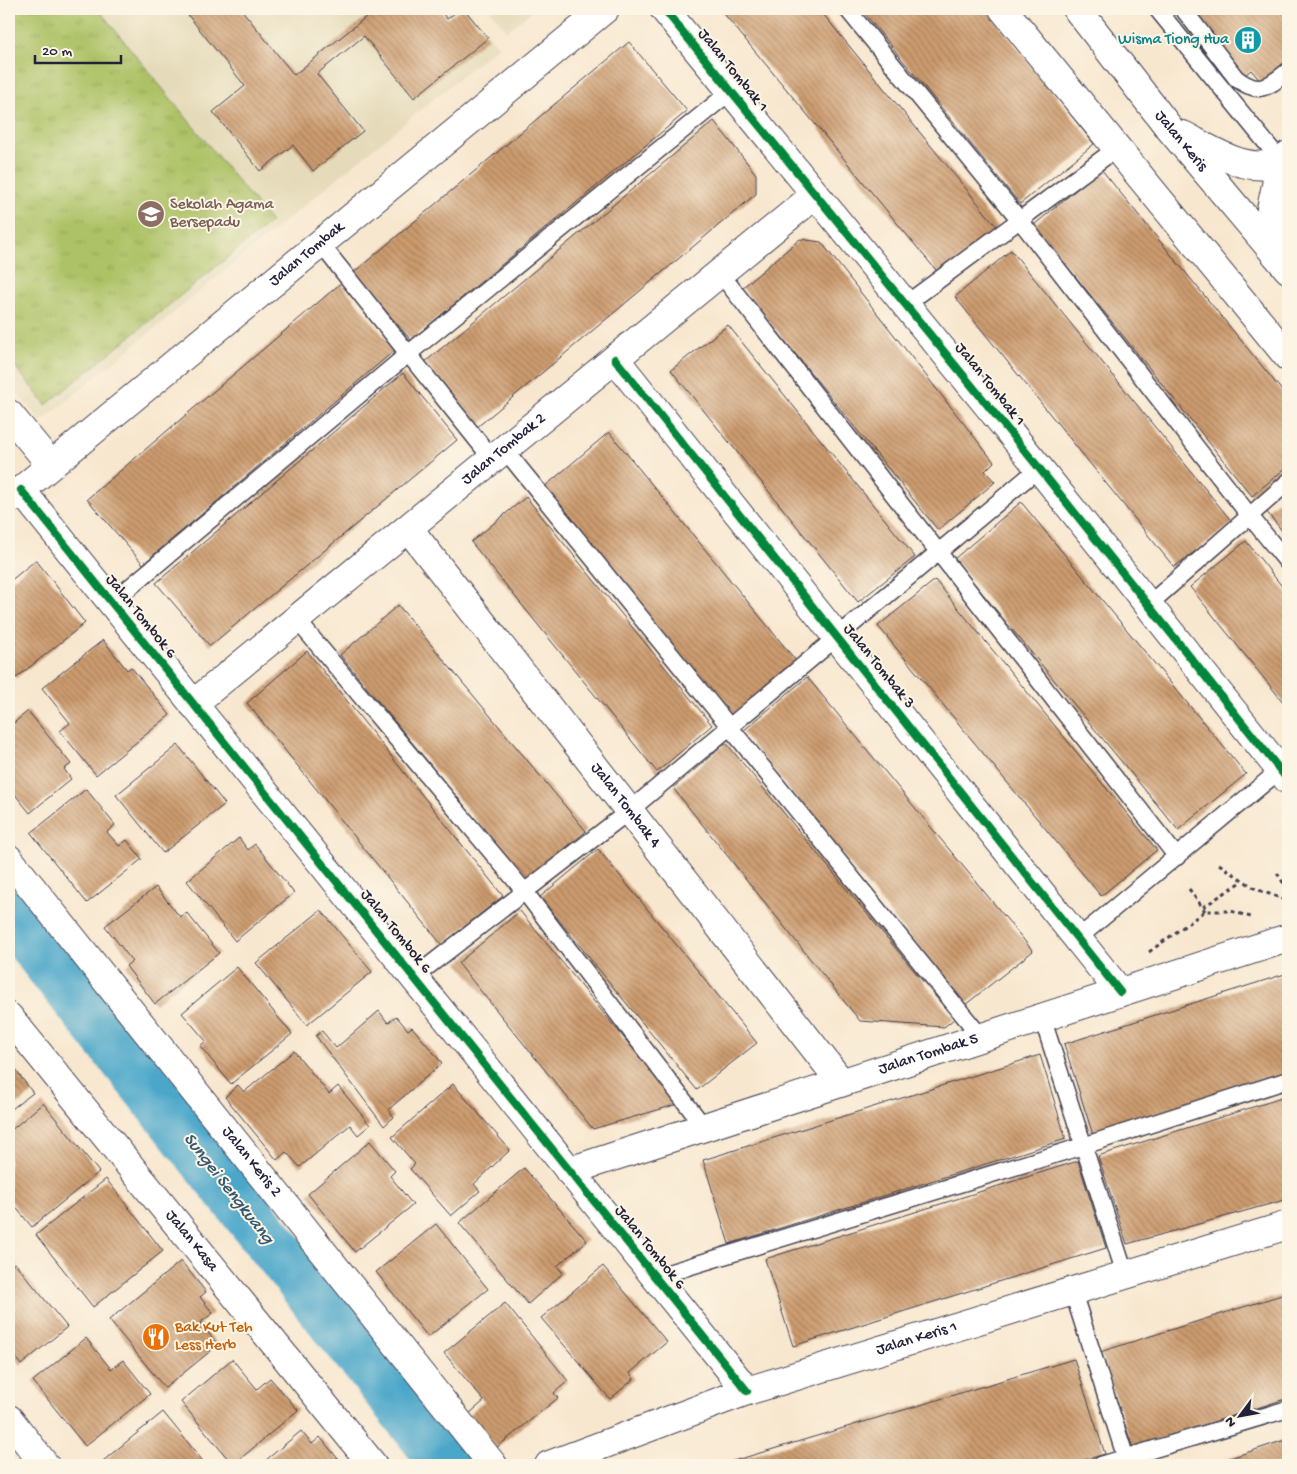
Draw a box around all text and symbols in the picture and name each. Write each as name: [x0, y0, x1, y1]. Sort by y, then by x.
building icon: Wisma Tiong Hua: [1233, 25, 1263, 55]
street label: Jalan Tombak 1: [693, 26, 771, 116]
place label: Wisma Tiong Hua: [1118, 31, 1230, 50]
scale bar: [35, 32, 121, 64]
text: 20 m: [42, 43, 72, 61]
street label: Jalan Keris: [1150, 107, 1212, 176]
place label: Sekolah Agama Bersepadu: [169, 196, 275, 233]
school or university icon: Sekolah Agama Bersepadu: [136, 199, 166, 229]
street label: Jalan Tombak: [266, 217, 350, 291]
street label: Jalan Tombak 1: [950, 340, 1028, 430]
street label: Jalan Tombak 2: [458, 409, 550, 489]
street label: Jalan Tombok 6: [100, 571, 180, 664]
street label: Jalan Tombak 3: [838, 621, 918, 713]
street label: Jalan Tombak 4: [586, 759, 664, 852]
street label: Jalan Tombok 6: [355, 886, 435, 979]
street label: Jalan Tombak 5: [876, 1029, 981, 1079]
street label: Jalan Keris 2: [217, 1123, 285, 1201]
water label: Sungei Sengkuang: [178, 1129, 279, 1250]
street label: Jalan Tombok 6: [609, 1202, 689, 1295]
street label: Jalan Kasa: [161, 1207, 223, 1277]
street label: Jalan Keris 1: [874, 1318, 960, 1360]
place label: Bak Kut Teh Less Herb: [174, 1319, 253, 1356]
restaurant icon: Bak Kut Teh Less Herb: [141, 1322, 171, 1352]
north arrow: [1214, 1392, 1264, 1442]
text: N: [1221, 1413, 1241, 1430]

